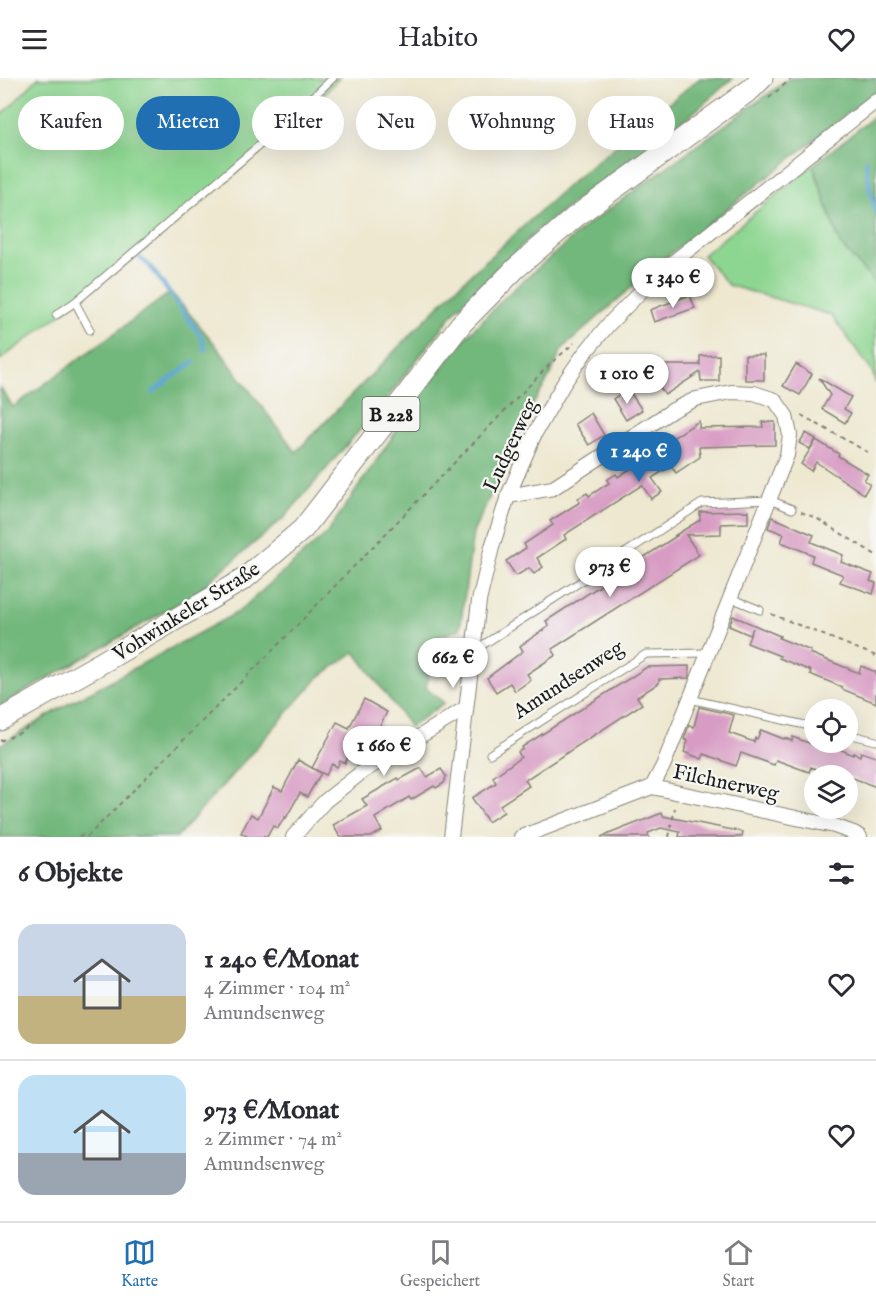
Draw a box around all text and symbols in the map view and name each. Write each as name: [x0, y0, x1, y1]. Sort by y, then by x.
text: Habito: [398, 22, 478, 56]
icon: menu: [18, 23, 51, 56]
icon: heart: [825, 23, 858, 56]
chip: Kaufen: [18, 96, 124, 150]
chip: Mieten: [136, 96, 240, 150]
chip: Filter: [252, 96, 344, 150]
chip: Neu: [356, 96, 436, 150]
chip: Wohnung: [448, 96, 576, 150]
chip: Haus: [588, 96, 675, 150]
pin: 1 340 €: [618, 258, 728, 309]
text: 1 340 €: [646, 265, 701, 290]
pin: 1 010 €: [572, 354, 682, 405]
text: 1 010 €: [600, 361, 654, 386]
street label: Ludgerweg: [478, 394, 545, 497]
road number: B 228: [362, 397, 420, 431]
pin: 1 240 €: [584, 432, 694, 483]
text: 1 240 €: [611, 439, 667, 464]
pin: 973 €: [568, 547, 652, 598]
text: 973 €: [589, 554, 631, 579]
street label: Vohwinkeler Straße: [107, 556, 266, 669]
street label: Amundsenweg: [508, 634, 630, 727]
pin: 662 €: [411, 638, 495, 689]
text: 662 €: [432, 645, 474, 670]
map controls: [804, 699, 858, 819]
button: locate: [804, 699, 858, 753]
pin: 1 660 €: [329, 726, 439, 777]
text: 1 660 €: [357, 733, 411, 758]
street label: Filchnerweg: [670, 759, 782, 808]
button: layers: [804, 765, 858, 819]
text: 6 Objekte: [18, 857, 123, 890]
icon: filters: [825, 857, 858, 890]
text: 1 240 €/Monat: [204, 943, 359, 976]
icon: home: [66, 948, 138, 1020]
icon: heart: [825, 968, 858, 1001]
text: 4 Zimmer · 104 m²: [204, 976, 350, 1001]
text: Amundsenweg: [204, 1001, 324, 1026]
text: 973 €/Monat: [204, 1094, 339, 1127]
icon: home: [66, 1099, 138, 1171]
icon: heart: [825, 1119, 858, 1152]
text: 2 Zimmer · 74 m²: [204, 1127, 342, 1152]
text: Amundsenweg: [204, 1152, 324, 1177]
tab: Karte: [121, 1236, 158, 1292]
tab: Gespeichert: [400, 1236, 480, 1292]
tab: Start: [722, 1236, 755, 1292]

